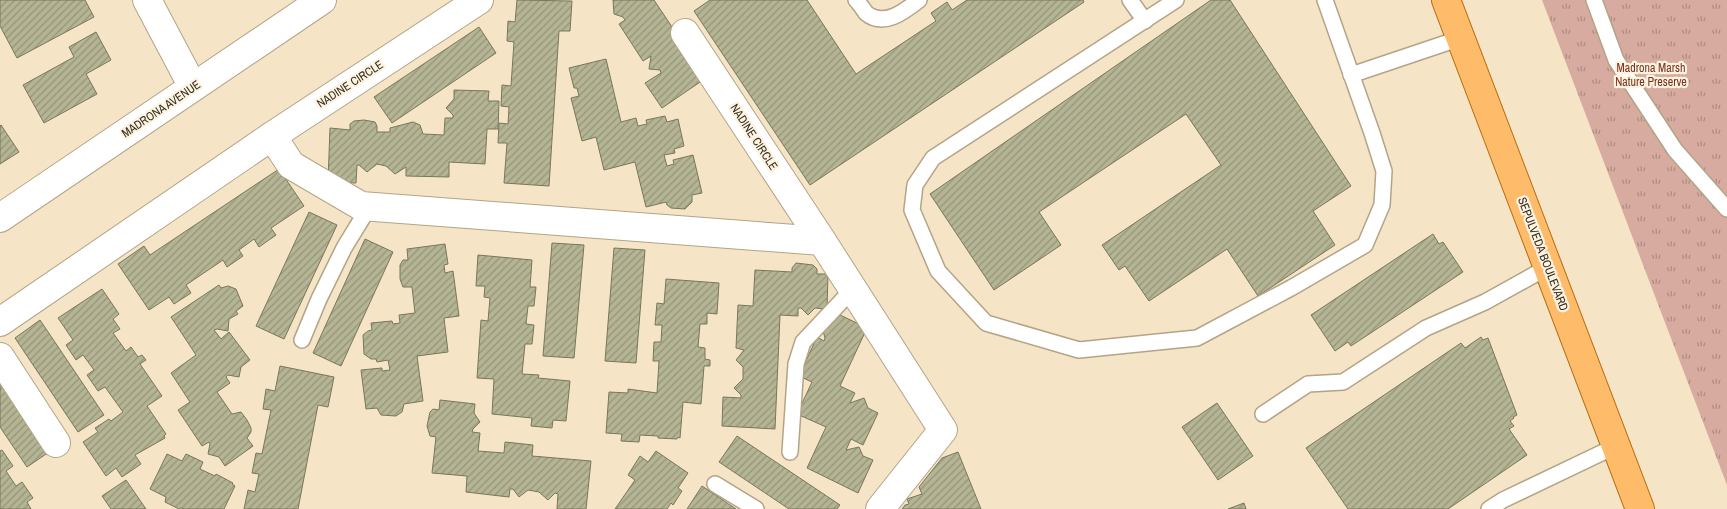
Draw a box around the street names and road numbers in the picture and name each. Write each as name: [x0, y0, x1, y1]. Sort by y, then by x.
street label: NADINE CIRCLE: [314, 57, 386, 111]
street label: MADRONA AVENUE: [119, 77, 203, 141]
street label: NADINE CIRCLE: [727, 101, 781, 173]
street label: SEPULVEDA BOULEVARD: [1514, 195, 1572, 313]

